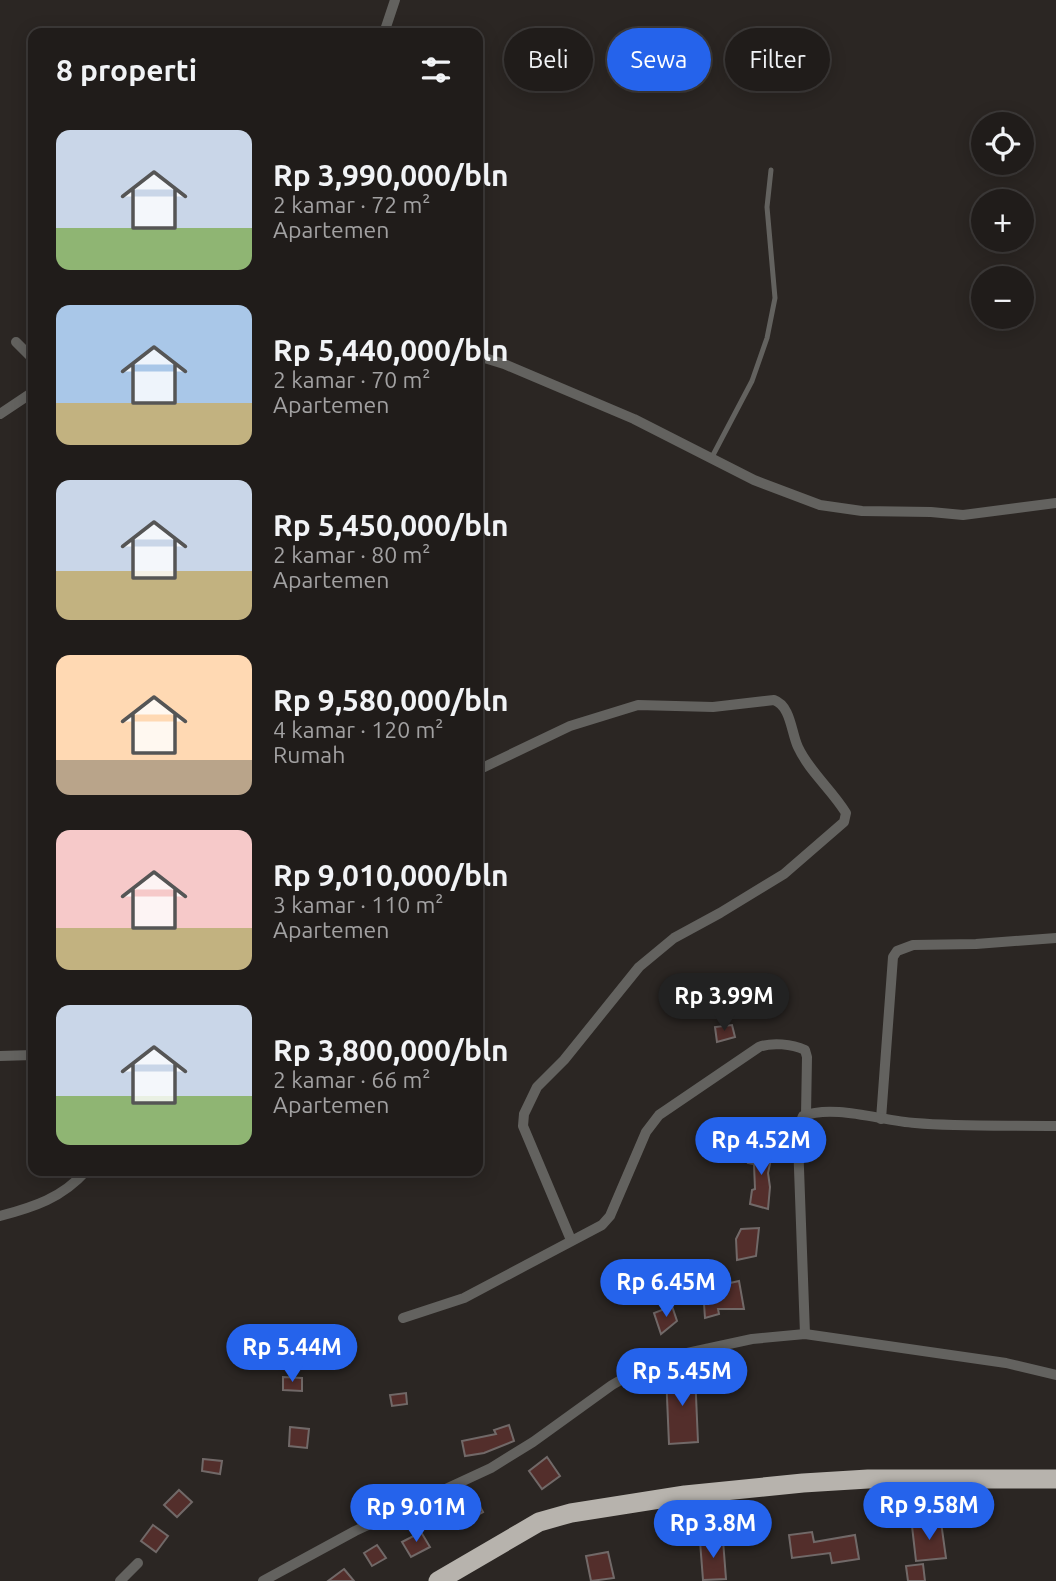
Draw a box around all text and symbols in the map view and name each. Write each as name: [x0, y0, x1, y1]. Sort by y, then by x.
chip: Beli: [504, 28, 593, 91]
chip: Sewa: [607, 28, 711, 91]
chip: Filter: [725, 28, 830, 91]
icon: filters: [417, 51, 455, 89]
text: 8 properti: [56, 53, 197, 87]
map controls: [971, 112, 1034, 329]
button: locate: [971, 112, 1034, 175]
icon: home: [112, 158, 196, 242]
text: Rp 3,990,000/bln: [273, 158, 509, 192]
button: +: [971, 189, 1034, 252]
text: 2 kamar · 72 m²: [273, 192, 431, 217]
text: Apartemen: [273, 217, 389, 242]
button: −: [971, 266, 1034, 329]
icon: home: [112, 333, 196, 417]
text: Rp 5,440,000/bln: [273, 333, 509, 367]
text: 2 kamar · 70 m²: [273, 367, 431, 392]
text: Apartemen: [273, 392, 389, 417]
icon: home: [112, 508, 196, 592]
text: Rp 5,450,000/bln: [273, 508, 509, 542]
text: 2 kamar · 80 m²: [273, 542, 431, 567]
text: Apartemen: [273, 567, 389, 592]
icon: home: [112, 683, 196, 767]
text: Rp 9,580,000/bln: [273, 683, 509, 717]
text: 4 kamar · 120 m²: [273, 717, 444, 742]
text: Rumah: [273, 742, 345, 767]
icon: home: [112, 858, 196, 942]
text: Rp 9,010,000/bln: [273, 858, 509, 892]
text: 3 kamar · 110 m²: [273, 892, 444, 917]
text: Apartemen: [273, 917, 389, 942]
pin: Rp 3.99M: [652, 974, 796, 1033]
text: Rp 3.99M: [674, 983, 774, 1008]
icon: home: [112, 1033, 196, 1117]
text: Rp 3,800,000/bln: [273, 1033, 509, 1067]
text: 2 kamar · 66 m²: [273, 1067, 431, 1092]
text: Apartemen: [273, 1092, 389, 1117]
pin: Rp 4.52M: [689, 1118, 833, 1177]
text: Rp 4.52M: [711, 1127, 811, 1152]
pin: Rp 6.45M: [594, 1260, 738, 1319]
text: Rp 6.45M: [616, 1269, 716, 1294]
pin: Rp 5.44M: [220, 1324, 364, 1384]
text: Rp 5.44M: [242, 1334, 342, 1359]
pin: Rp 5.45M: [610, 1348, 754, 1408]
text: Rp 5.45M: [632, 1358, 732, 1383]
pin: Rp 9.58M: [857, 1482, 1001, 1542]
pin: Rp 9.01M: [344, 1484, 488, 1544]
text: Rp 9.58M: [879, 1492, 979, 1517]
text: Rp 9.01M: [366, 1494, 466, 1519]
pin: Rp 3.8M: [648, 1500, 778, 1560]
text: Rp 3.8M: [670, 1510, 756, 1535]

